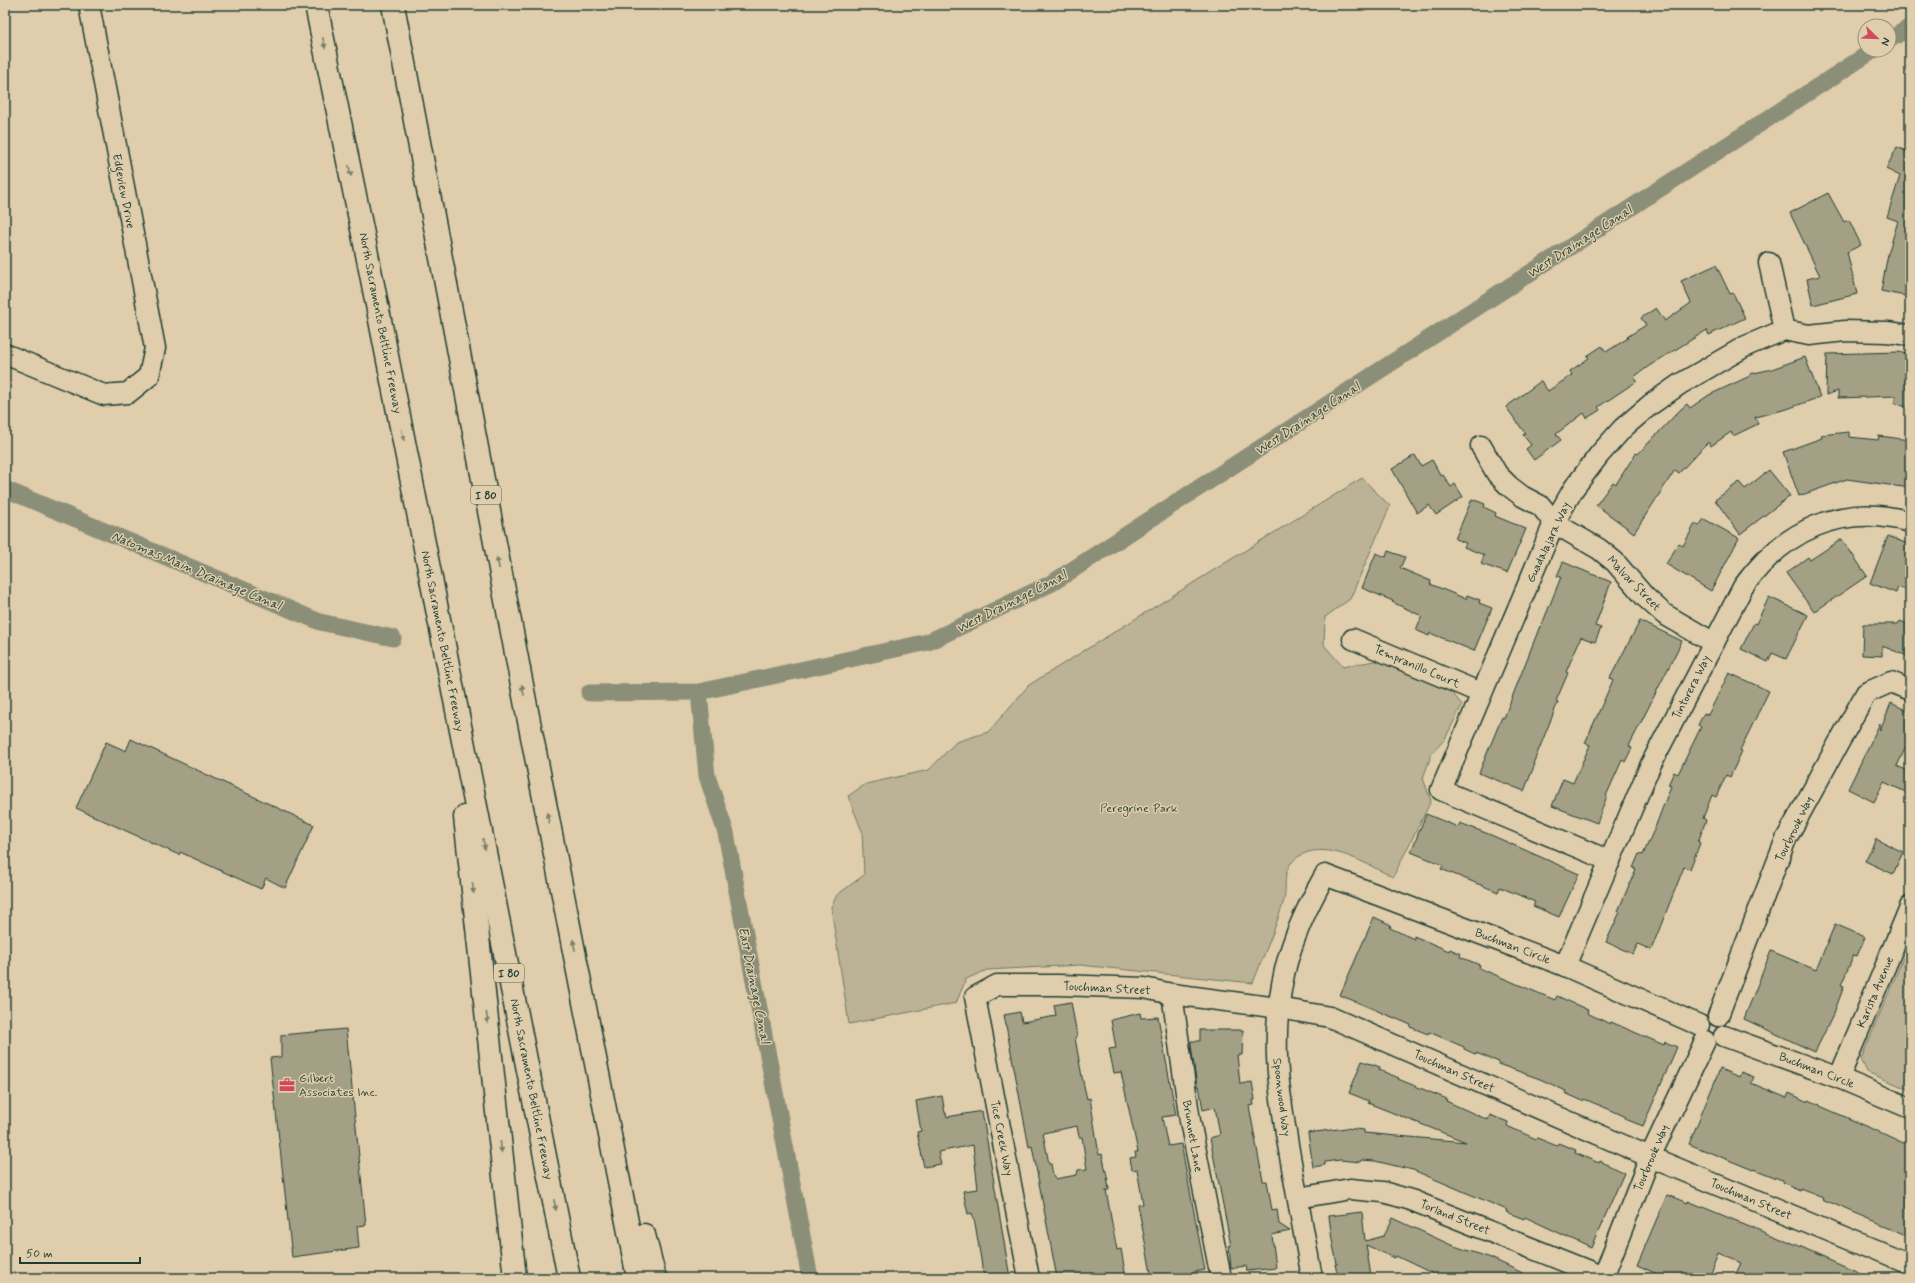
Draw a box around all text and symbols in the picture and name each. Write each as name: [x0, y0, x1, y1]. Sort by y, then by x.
north arrow: [1857, 18, 1897, 58]
text: N: [1877, 35, 1893, 48]
one-way arrow: [321, 37, 327, 49]
street label: Edgeview Drive: [107, 152, 138, 230]
one-way arrow: [348, 164, 354, 177]
water label: West Drainage Canal: [1524, 201, 1636, 283]
street label: North Sacramento Beltline Freeway: [355, 231, 405, 415]
water label: West Drainage Canal: [1252, 378, 1364, 460]
one-way arrow: [400, 429, 406, 441]
road number: I 80: [471, 486, 501, 504]
street label: Guadalajara Way: [1523, 499, 1575, 585]
water label: Natomas Main Drainage Canal: [109, 528, 285, 615]
street label: North Sacramento Beltline Freeway: [417, 549, 467, 733]
street label: Malvar Street: [1603, 553, 1664, 615]
one-way arrow: [495, 556, 501, 569]
water label: West Drainage Canal: [953, 567, 1071, 638]
street label: Tempranillo Court: [1371, 642, 1462, 692]
street label: Tintorera Way: [1669, 652, 1715, 722]
one-way arrow: [519, 684, 525, 696]
street label: Tourbrook Way: [1772, 794, 1818, 865]
park label: Peregrine Park: [1100, 801, 1178, 817]
one-way arrow: [545, 812, 551, 824]
one-way arrow: [481, 838, 487, 850]
one-way arrow: [470, 882, 476, 894]
street label: Buchman Circle: [1472, 925, 1553, 969]
water label: East Drainage Canal: [734, 926, 773, 1046]
one-way arrow: [570, 939, 576, 951]
street label: Karista Avenue: [1854, 954, 1898, 1030]
road number: I 80: [494, 964, 524, 982]
street label: Touchman Street: [1063, 979, 1151, 999]
street label: North Sacramento Beltline Freeway: [506, 997, 556, 1181]
one-way arrow: [484, 1012, 490, 1024]
street label: Touchman Street: [1410, 1047, 1497, 1097]
street label: Buchman Circle: [1776, 1049, 1857, 1093]
street label: Spoonwood Way: [1268, 1057, 1294, 1137]
place label: Gilbert Associates Inc.: [299, 1071, 377, 1101]
office icon: Gilbert Associates Inc.: [278, 1076, 296, 1094]
street label: Tice Creek Way: [986, 1099, 1016, 1178]
street label: Brunnet Lane: [1178, 1099, 1206, 1173]
street label: Tourbrook Way: [1631, 1122, 1673, 1194]
one-way arrow: [498, 1141, 504, 1153]
street label: Touchman Street: [1707, 1175, 1794, 1225]
street label: Torland Street: [1417, 1197, 1492, 1239]
one-way arrow: [552, 1199, 558, 1212]
scale bar: [20, 1239, 140, 1265]
text: 50 m: [26, 1246, 53, 1262]

